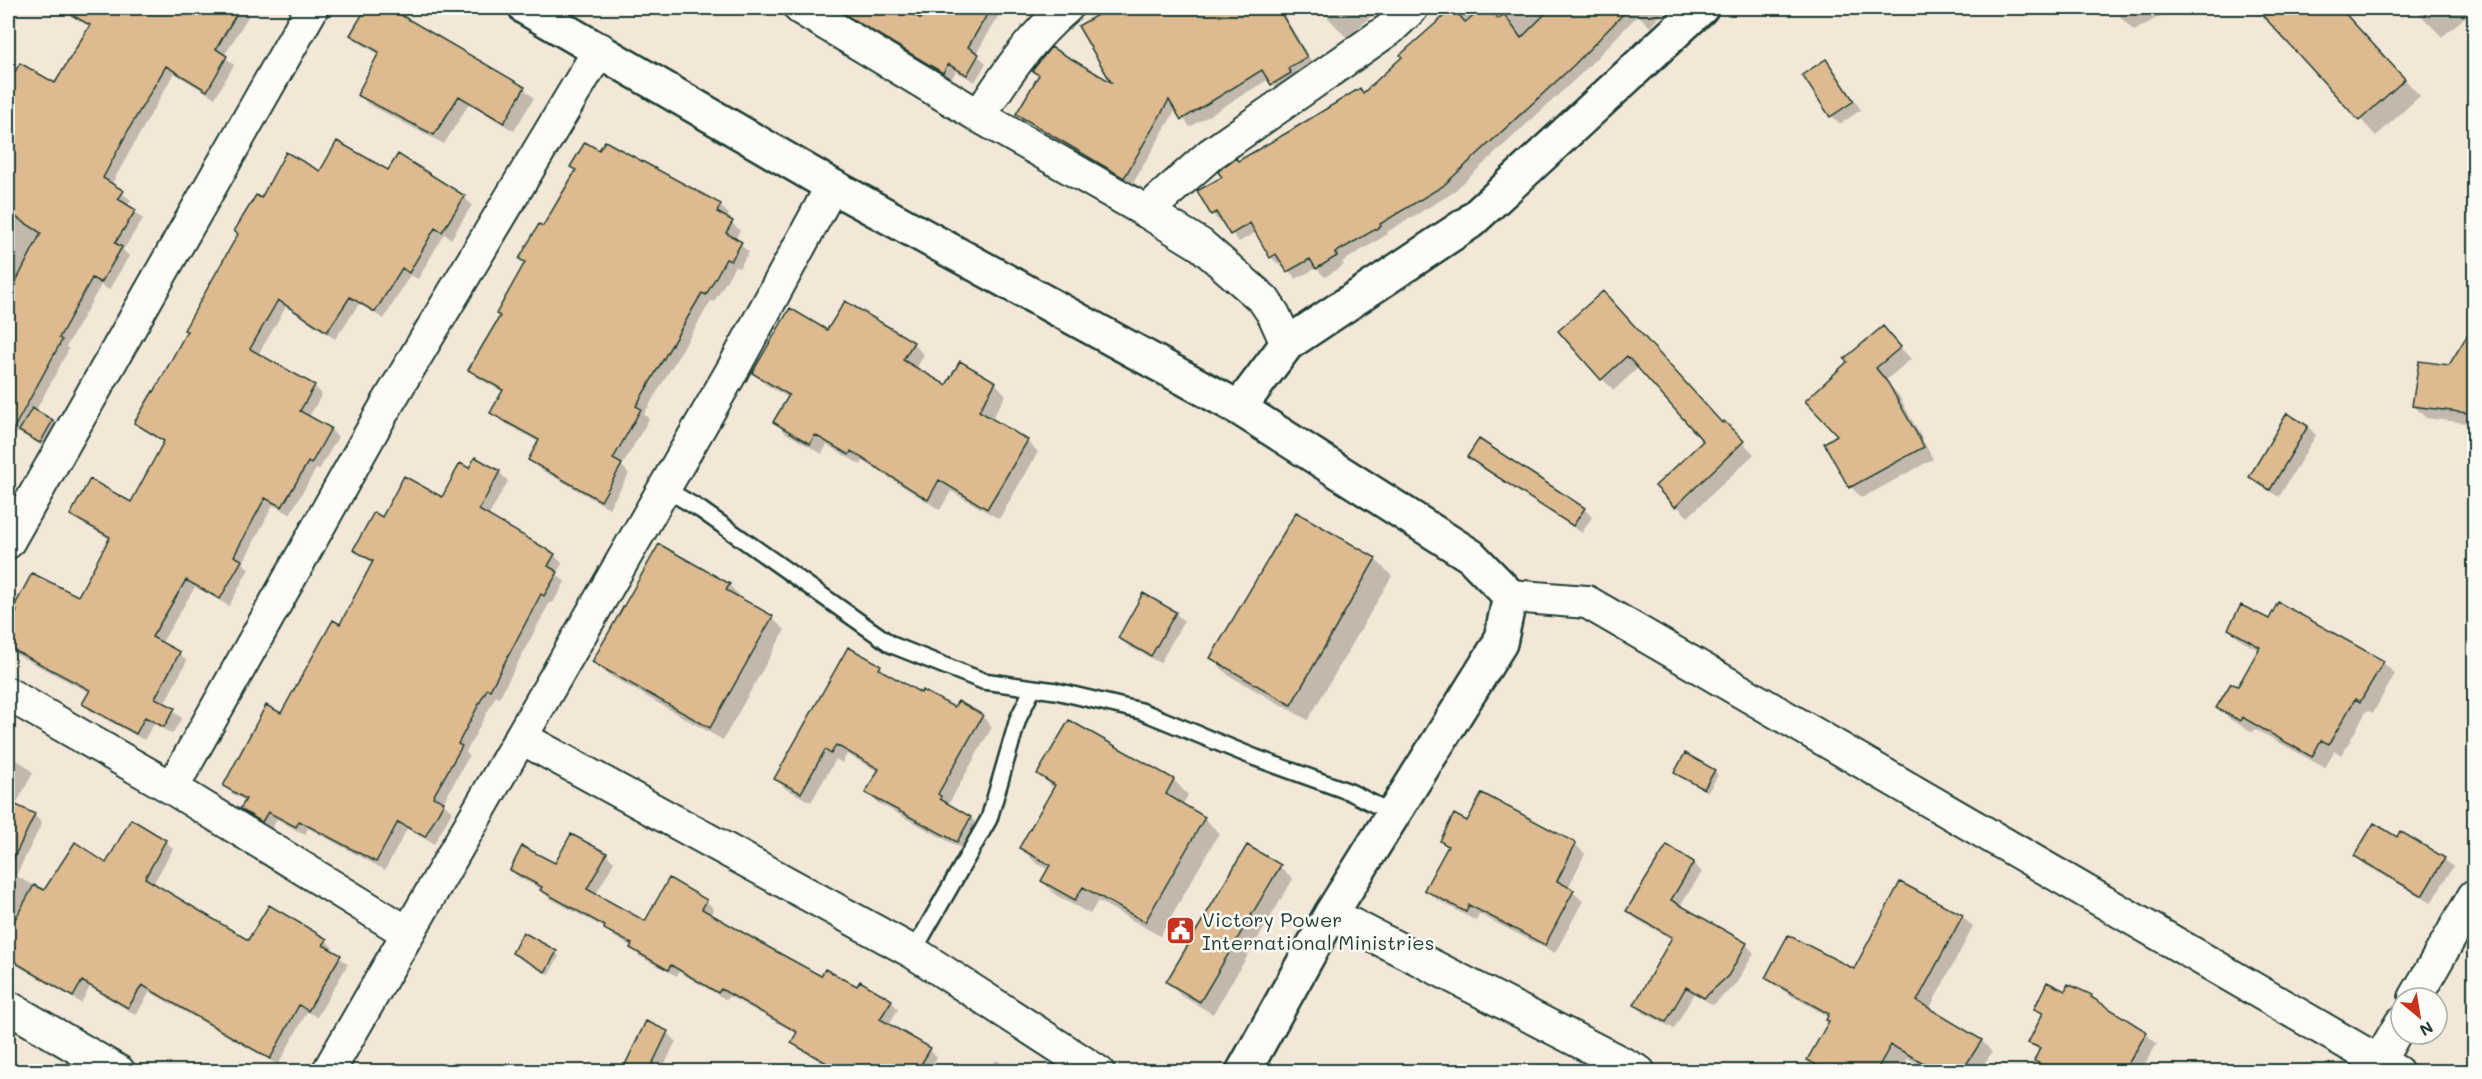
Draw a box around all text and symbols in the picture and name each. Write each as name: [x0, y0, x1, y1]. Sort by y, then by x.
place label: Victory Power International Ministries: [1202, 906, 1434, 955]
public building icon: Victory Power International Ministries: [1165, 915, 1197, 947]
north arrow: [2389, 986, 2449, 1046]
text: N: [2416, 1017, 2437, 1042]

